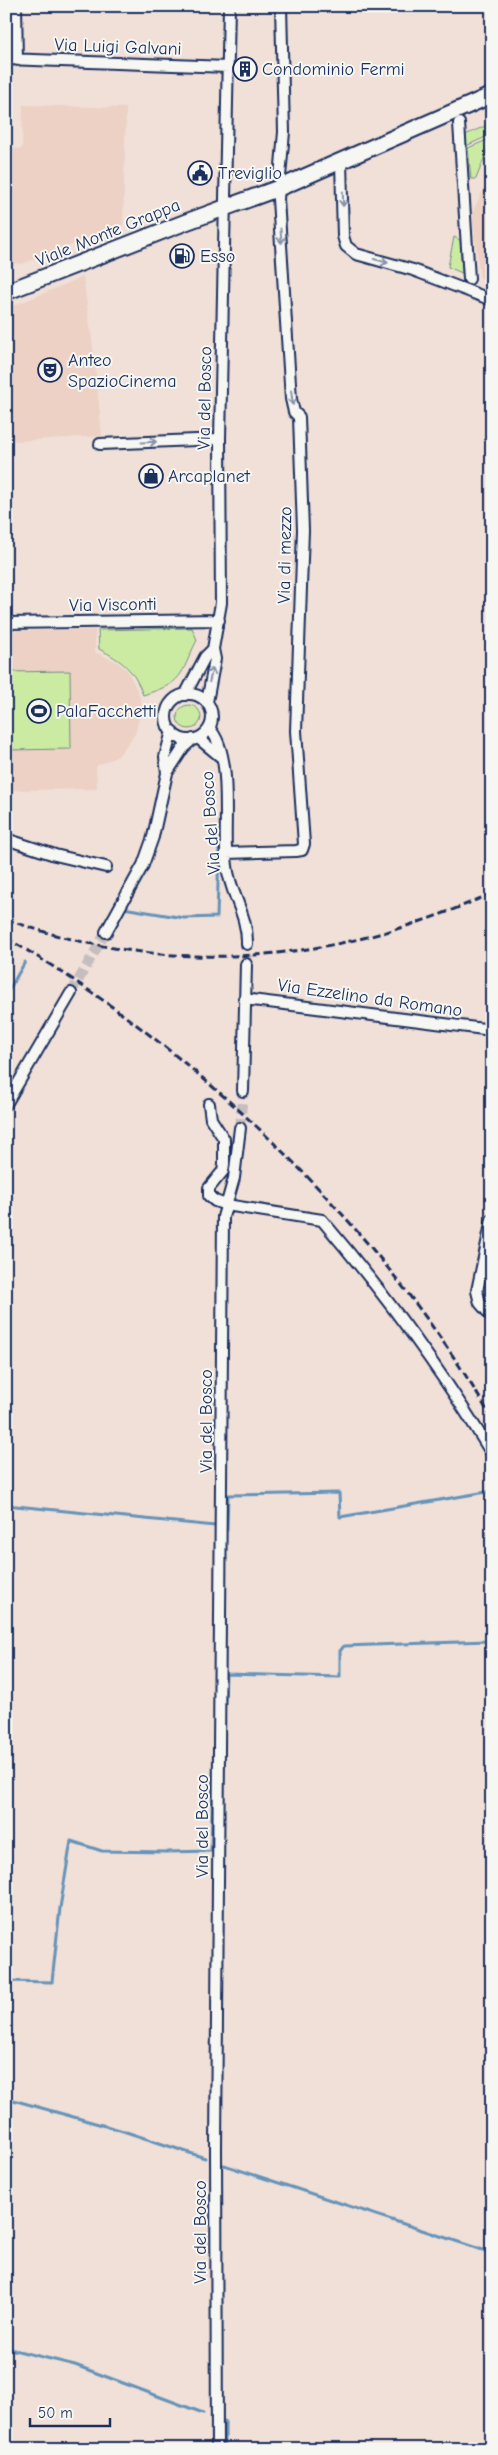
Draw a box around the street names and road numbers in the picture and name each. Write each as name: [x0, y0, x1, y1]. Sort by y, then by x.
street label: Via Luigi Galvani: [54, 34, 182, 60]
street label: Viale Monte Grappa: [33, 194, 183, 272]
street label: Via del Bosco: [194, 346, 216, 450]
street label: Via di mezzo: [274, 506, 296, 604]
street label: Via Visconti: [69, 594, 157, 616]
street label: Via del Bosco: [197, 771, 225, 875]
street label: Via Ezzelino da Romano: [276, 975, 464, 1021]
street label: Via del Bosco: [196, 1369, 217, 1473]
street label: Via del Bosco: [192, 1774, 213, 1878]
street label: Via del Bosco: [190, 2180, 211, 2284]

